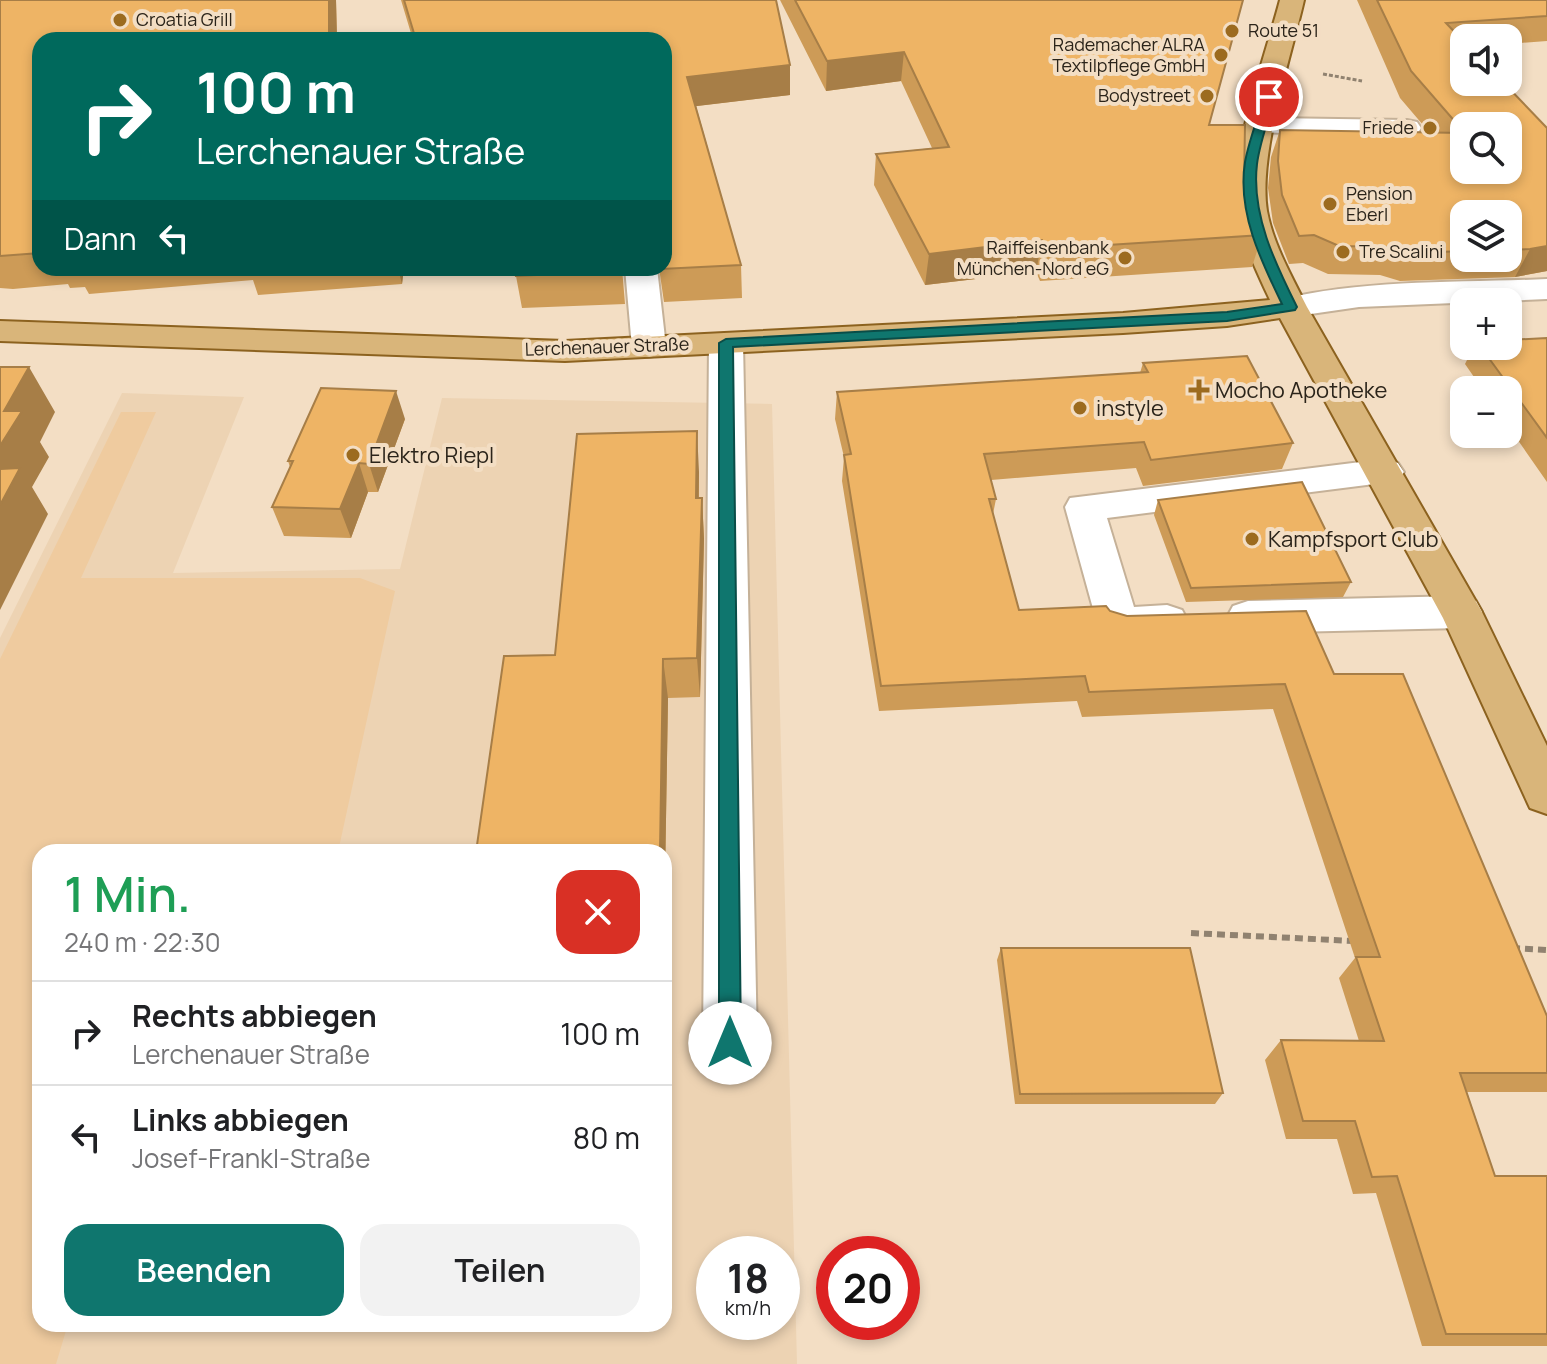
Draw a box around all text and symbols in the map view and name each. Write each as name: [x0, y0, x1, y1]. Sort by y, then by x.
place label: Croatia Grill: [136, 7, 233, 31]
marker: Croatia Grill: [111, 11, 129, 29]
place label: Route 51: [1248, 18, 1319, 42]
marker: Route 51: [1223, 22, 1241, 40]
map controls: [1450, 24, 1522, 448]
button: sound: [1450, 24, 1522, 96]
place label: Rademacher ALRA Textilpflege GmbH: [1052, 32, 1206, 77]
marker: Rademacher ALRA Textilpflege GmbH: [1212, 46, 1230, 64]
text: 100 m: [196, 53, 356, 130]
pin: [1235, 63, 1303, 131]
icon: right: [64, 64, 168, 168]
icon: arrive: [1247, 75, 1291, 119]
place label: Bodystreet: [1098, 83, 1191, 107]
marker: Bodystreet: [1198, 87, 1216, 105]
button: search: [1450, 112, 1522, 184]
place label: Friede: [1363, 115, 1414, 139]
marker: Friede: [1421, 119, 1439, 137]
text: Lerchenauer Straße: [196, 126, 525, 175]
place label: Pension Eberl: [1346, 181, 1413, 226]
marker: Pension Eberl: [1321, 195, 1339, 213]
button: layers: [1450, 200, 1522, 272]
icon: left: [152, 216, 196, 260]
text: Dann: [64, 218, 136, 259]
place label: Raiffeisenbank München-Nord eG: [957, 235, 1110, 280]
place label: Tre Scalini: [1359, 239, 1444, 263]
marker: Tre Scalini: [1334, 243, 1352, 261]
marker: Raiffeisenbank München-Nord eG: [1116, 249, 1134, 267]
button: +: [1450, 288, 1522, 360]
street label: Lerchenauer Straße: [524, 331, 690, 361]
place label: Mocho Apotheke: [1215, 375, 1388, 405]
button: −: [1450, 376, 1522, 448]
marker: Mocho Apotheke: [1190, 381, 1208, 399]
place label: instyle: [1096, 393, 1164, 423]
marker: instyle: [1071, 399, 1089, 417]
place label: Elektro Riepl: [369, 440, 494, 470]
marker: Elektro Riepl: [344, 446, 362, 464]
place label: Kampfsport Club: [1268, 524, 1438, 554]
marker: Kampfsport Club: [1243, 530, 1261, 548]
text: 1 Min.: [64, 861, 191, 926]
button: close: [556, 870, 640, 954]
text: 240 m · 22:30: [64, 924, 221, 960]
text: Rechts abbiegen: [132, 995, 377, 1036]
position arrow: [688, 1001, 772, 1085]
icon: right: [64, 1011, 108, 1055]
text: 100 m: [560, 1013, 640, 1054]
text: Lerchenauer Straße: [132, 1036, 370, 1072]
text: Links abbiegen: [132, 1099, 349, 1140]
icon: left: [64, 1115, 108, 1159]
text: 80 m: [573, 1117, 640, 1158]
text: Josef-Frankl-Straße: [132, 1140, 371, 1176]
button: Beenden: [64, 1224, 344, 1316]
button: Teilen: [360, 1224, 640, 1316]
speed limit sign: 20: [816, 1236, 920, 1340]
text: 18: [727, 1250, 769, 1305]
text: km/h: [725, 1294, 771, 1321]

